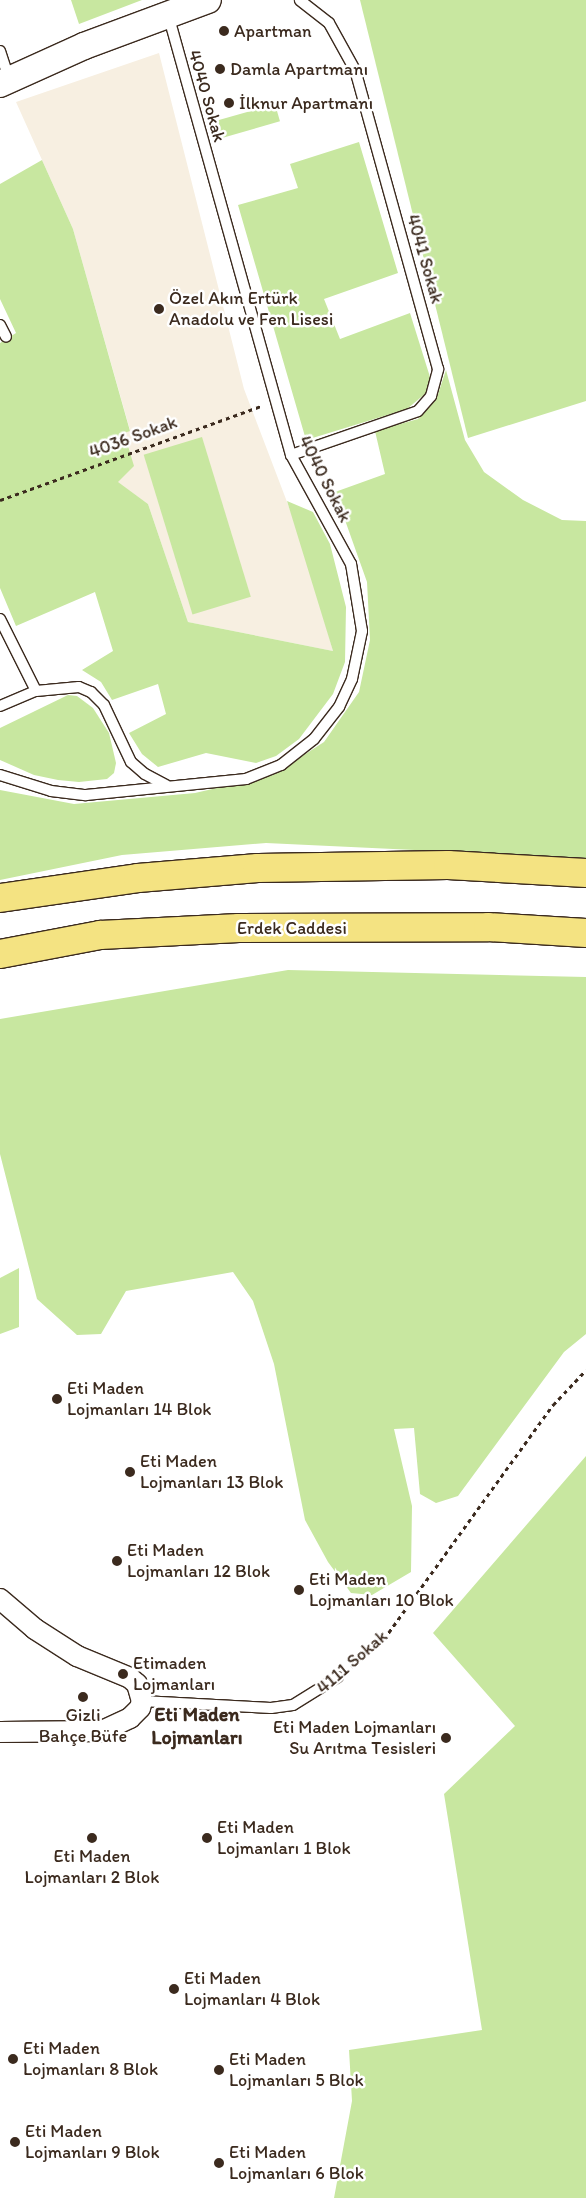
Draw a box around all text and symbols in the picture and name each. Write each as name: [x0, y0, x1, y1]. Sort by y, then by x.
place label: Apartman: [234, 20, 312, 42]
marker: Apartman: [218, 25, 230, 37]
street label: 4040 Sokak: [184, 48, 230, 144]
place label: Damla Apartmanı: [230, 58, 367, 80]
marker: Damla Apartmanı: [214, 63, 226, 75]
place label: İlknur Apartmanı: [239, 92, 374, 114]
marker: İlknur Apartmanı: [223, 97, 235, 109]
street label: 4041 Sokak: [402, 212, 448, 306]
place label: Özel Akın Ertürk Anadolu ve Fen Lisesi: [169, 288, 333, 330]
marker: Özel Akın Ertürk Anadolu ve Fen Lisesi: [153, 303, 165, 315]
street label: 4036 Sokak: [86, 411, 180, 463]
street label: 4040 Sokak: [294, 432, 356, 526]
street label: Erdek Caddesi: [237, 917, 347, 939]
place label: Eti Maden Lojmanları 14 Blok: [67, 1378, 212, 1420]
marker: Eti Maden Lojmanları 14 Blok: [51, 1393, 63, 1405]
place label: Eti Maden Lojmanları 13 Blok: [140, 1451, 284, 1494]
marker: Eti Maden Lojmanları 13 Blok: [124, 1466, 136, 1478]
place label: Eti Maden Lojmanları 12 Blok: [127, 1540, 270, 1582]
marker: Eti Maden Lojmanları 12 Blok: [111, 1555, 123, 1567]
place label: Eti Maden Lojmanları 10 Blok: [309, 1569, 454, 1612]
marker: Eti Maden Lojmanları 10 Blok: [293, 1584, 305, 1596]
street label: 4111 Sokak: [312, 1625, 392, 1699]
place label: Etimaden Lojmanları: [133, 1653, 215, 1696]
marker: Etimaden Lojmanları: [117, 1668, 129, 1680]
marker: Gizli Bahçe Büfe: [77, 1691, 89, 1703]
district label: Eti Maden Lojmanları: [151, 1703, 243, 1750]
place label: Gizli Bahçe Büfe: [39, 1705, 127, 1748]
place label: Eti Maden Lojmanları Su Arıtma Tesisleri: [273, 1717, 436, 1760]
marker: Eti Maden Lojmanları Su Arıtma Tesisleri: [440, 1732, 452, 1744]
place label: Eti Maden Lojmanları 1 Blok: [217, 1817, 351, 1860]
marker: Eti Maden Lojmanları 2 Blok: [86, 1832, 98, 1844]
marker: Eti Maden Lojmanları 1 Blok: [201, 1832, 213, 1844]
place label: Eti Maden Lojmanları 2 Blok: [25, 1846, 159, 1888]
place label: Eti Maden Lojmanları 4 Blok: [184, 1968, 320, 2010]
marker: Eti Maden Lojmanları 4 Blok: [168, 1983, 180, 1995]
place label: Eti Maden Lojmanları 8 Blok: [23, 2038, 158, 2080]
place label: Eti Maden Lojmanları 5 Blok: [229, 2049, 364, 2092]
marker: Eti Maden Lojmanları 8 Blok: [7, 2053, 19, 2065]
marker: Eti Maden Lojmanları 5 Blok: [213, 2064, 225, 2076]
place label: Eti Maden Lojmanları 9 Blok: [25, 2121, 160, 2164]
marker: Eti Maden Lojmanları 9 Blok: [9, 2136, 21, 2148]
place label: Eti Maden Lojmanları 6 Blok: [229, 2142, 364, 2184]
marker: Eti Maden Lojmanları 6 Blok: [213, 2157, 225, 2169]

